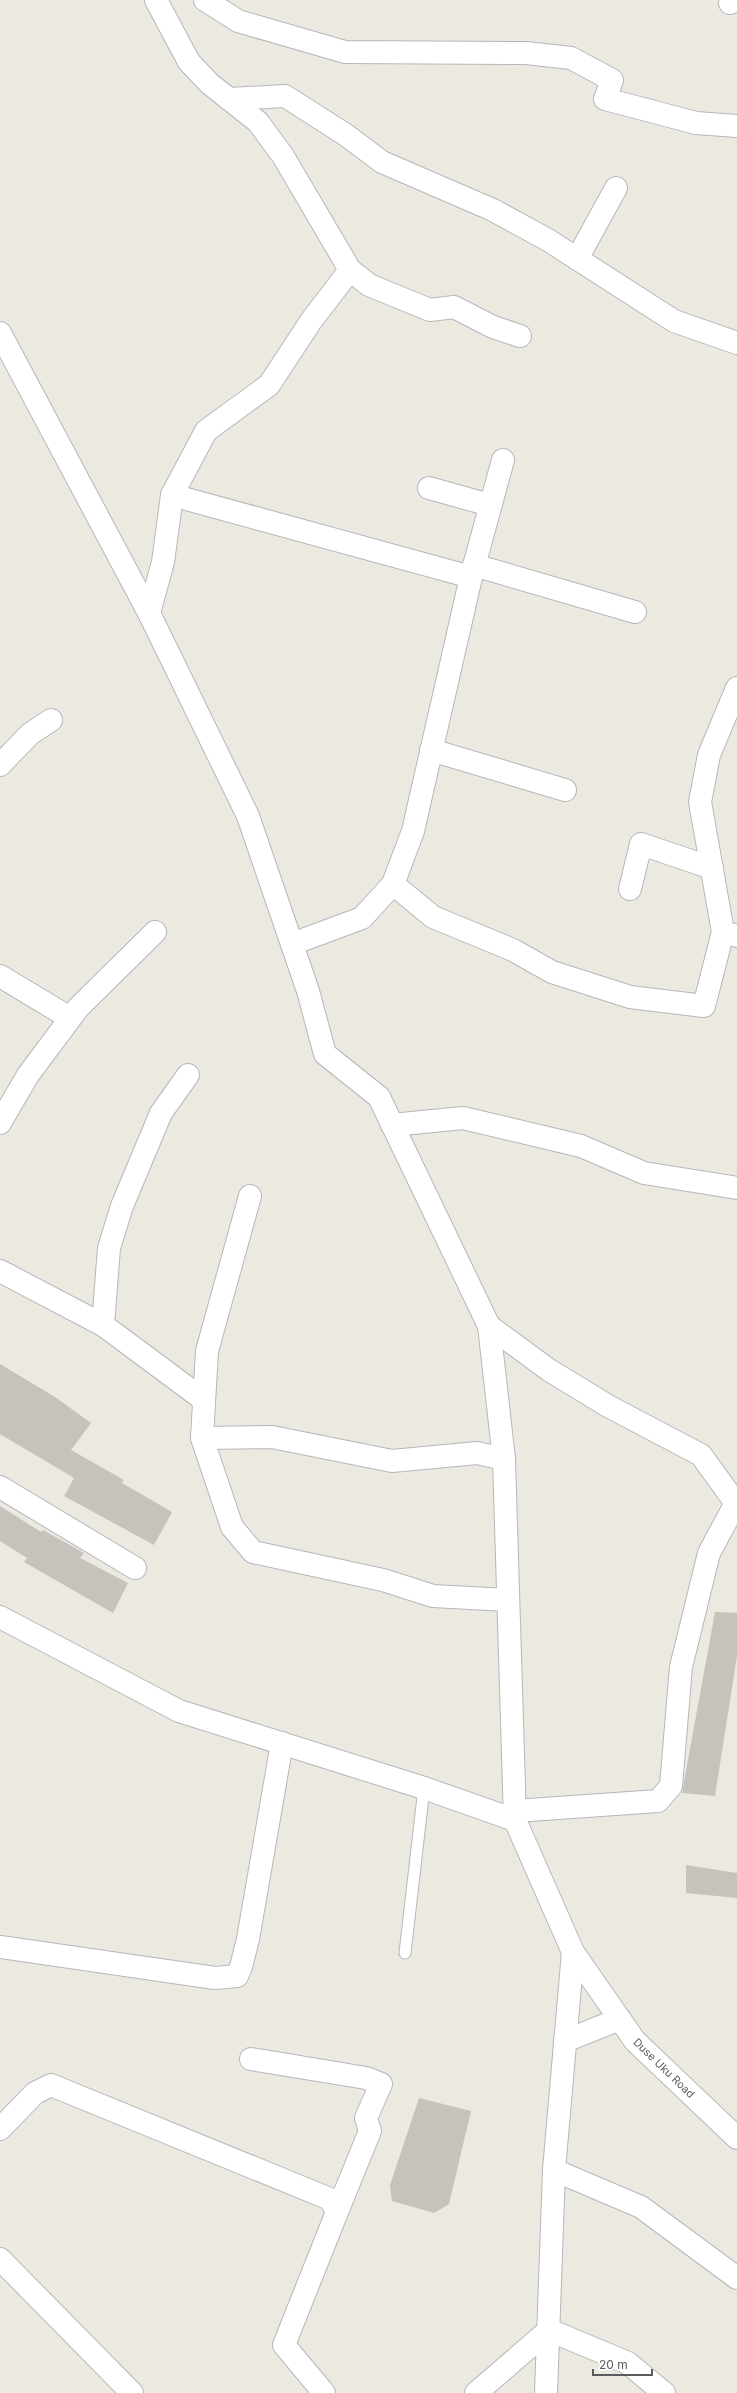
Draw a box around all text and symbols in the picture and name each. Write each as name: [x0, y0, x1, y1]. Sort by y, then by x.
street label: Duse Uku Road: [630, 2035, 698, 2101]
scale bar: [593, 2351, 652, 2377]
text: 20 m: [599, 2357, 628, 2372]

